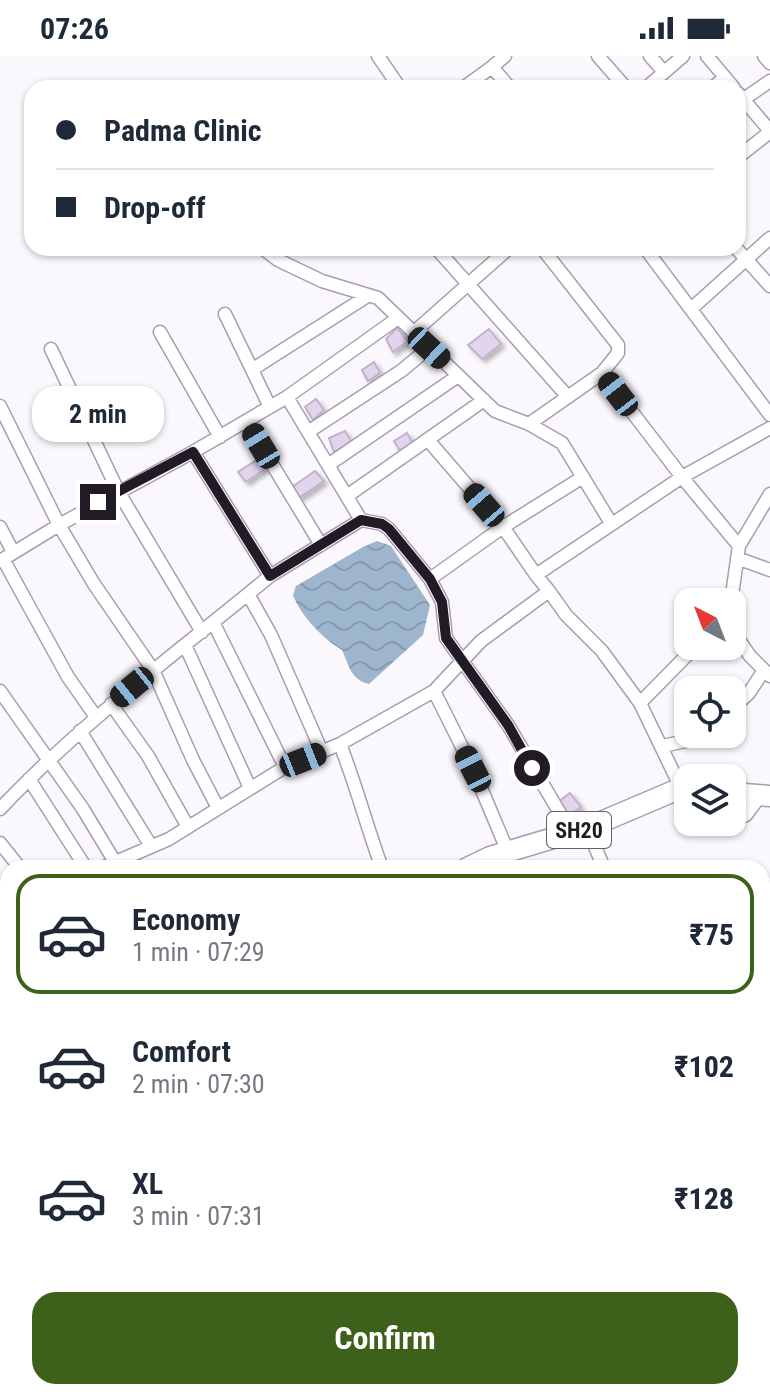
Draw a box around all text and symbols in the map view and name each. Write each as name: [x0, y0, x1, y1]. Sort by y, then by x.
text: 07:26: [40, 11, 109, 46]
text: Padma Clinic: [104, 113, 262, 148]
text: Drop-off: [104, 190, 206, 225]
car: [403, 323, 455, 373]
car: [594, 368, 642, 420]
callout: 2 min: [32, 386, 164, 442]
text: 2 min: [69, 399, 127, 429]
car: [238, 419, 284, 473]
car: [459, 479, 509, 531]
route end: [80, 484, 116, 520]
north arrow: [674, 588, 746, 660]
map controls: [674, 588, 746, 836]
car: [106, 663, 158, 711]
button: locate: [674, 676, 746, 748]
car: [276, 740, 330, 780]
car: [451, 742, 495, 796]
route start: [514, 750, 550, 786]
button: layers: [674, 764, 746, 836]
road number: SH20: [547, 812, 611, 848]
icon: car: [36, 898, 108, 970]
text: Economy: [132, 902, 240, 937]
text: ₹75: [689, 917, 734, 952]
text: 1 min · 07:29: [132, 937, 265, 967]
icon: car: [36, 1030, 108, 1102]
text: Comfort: [132, 1034, 231, 1069]
text: ₹102: [674, 1049, 734, 1084]
text: 2 min · 07:30: [132, 1069, 265, 1099]
icon: car: [36, 1162, 108, 1234]
text: XL: [132, 1166, 163, 1201]
text: ₹128: [674, 1181, 734, 1216]
text: 3 min · 07:31: [132, 1201, 265, 1231]
button: Confirm: [32, 1292, 738, 1384]

